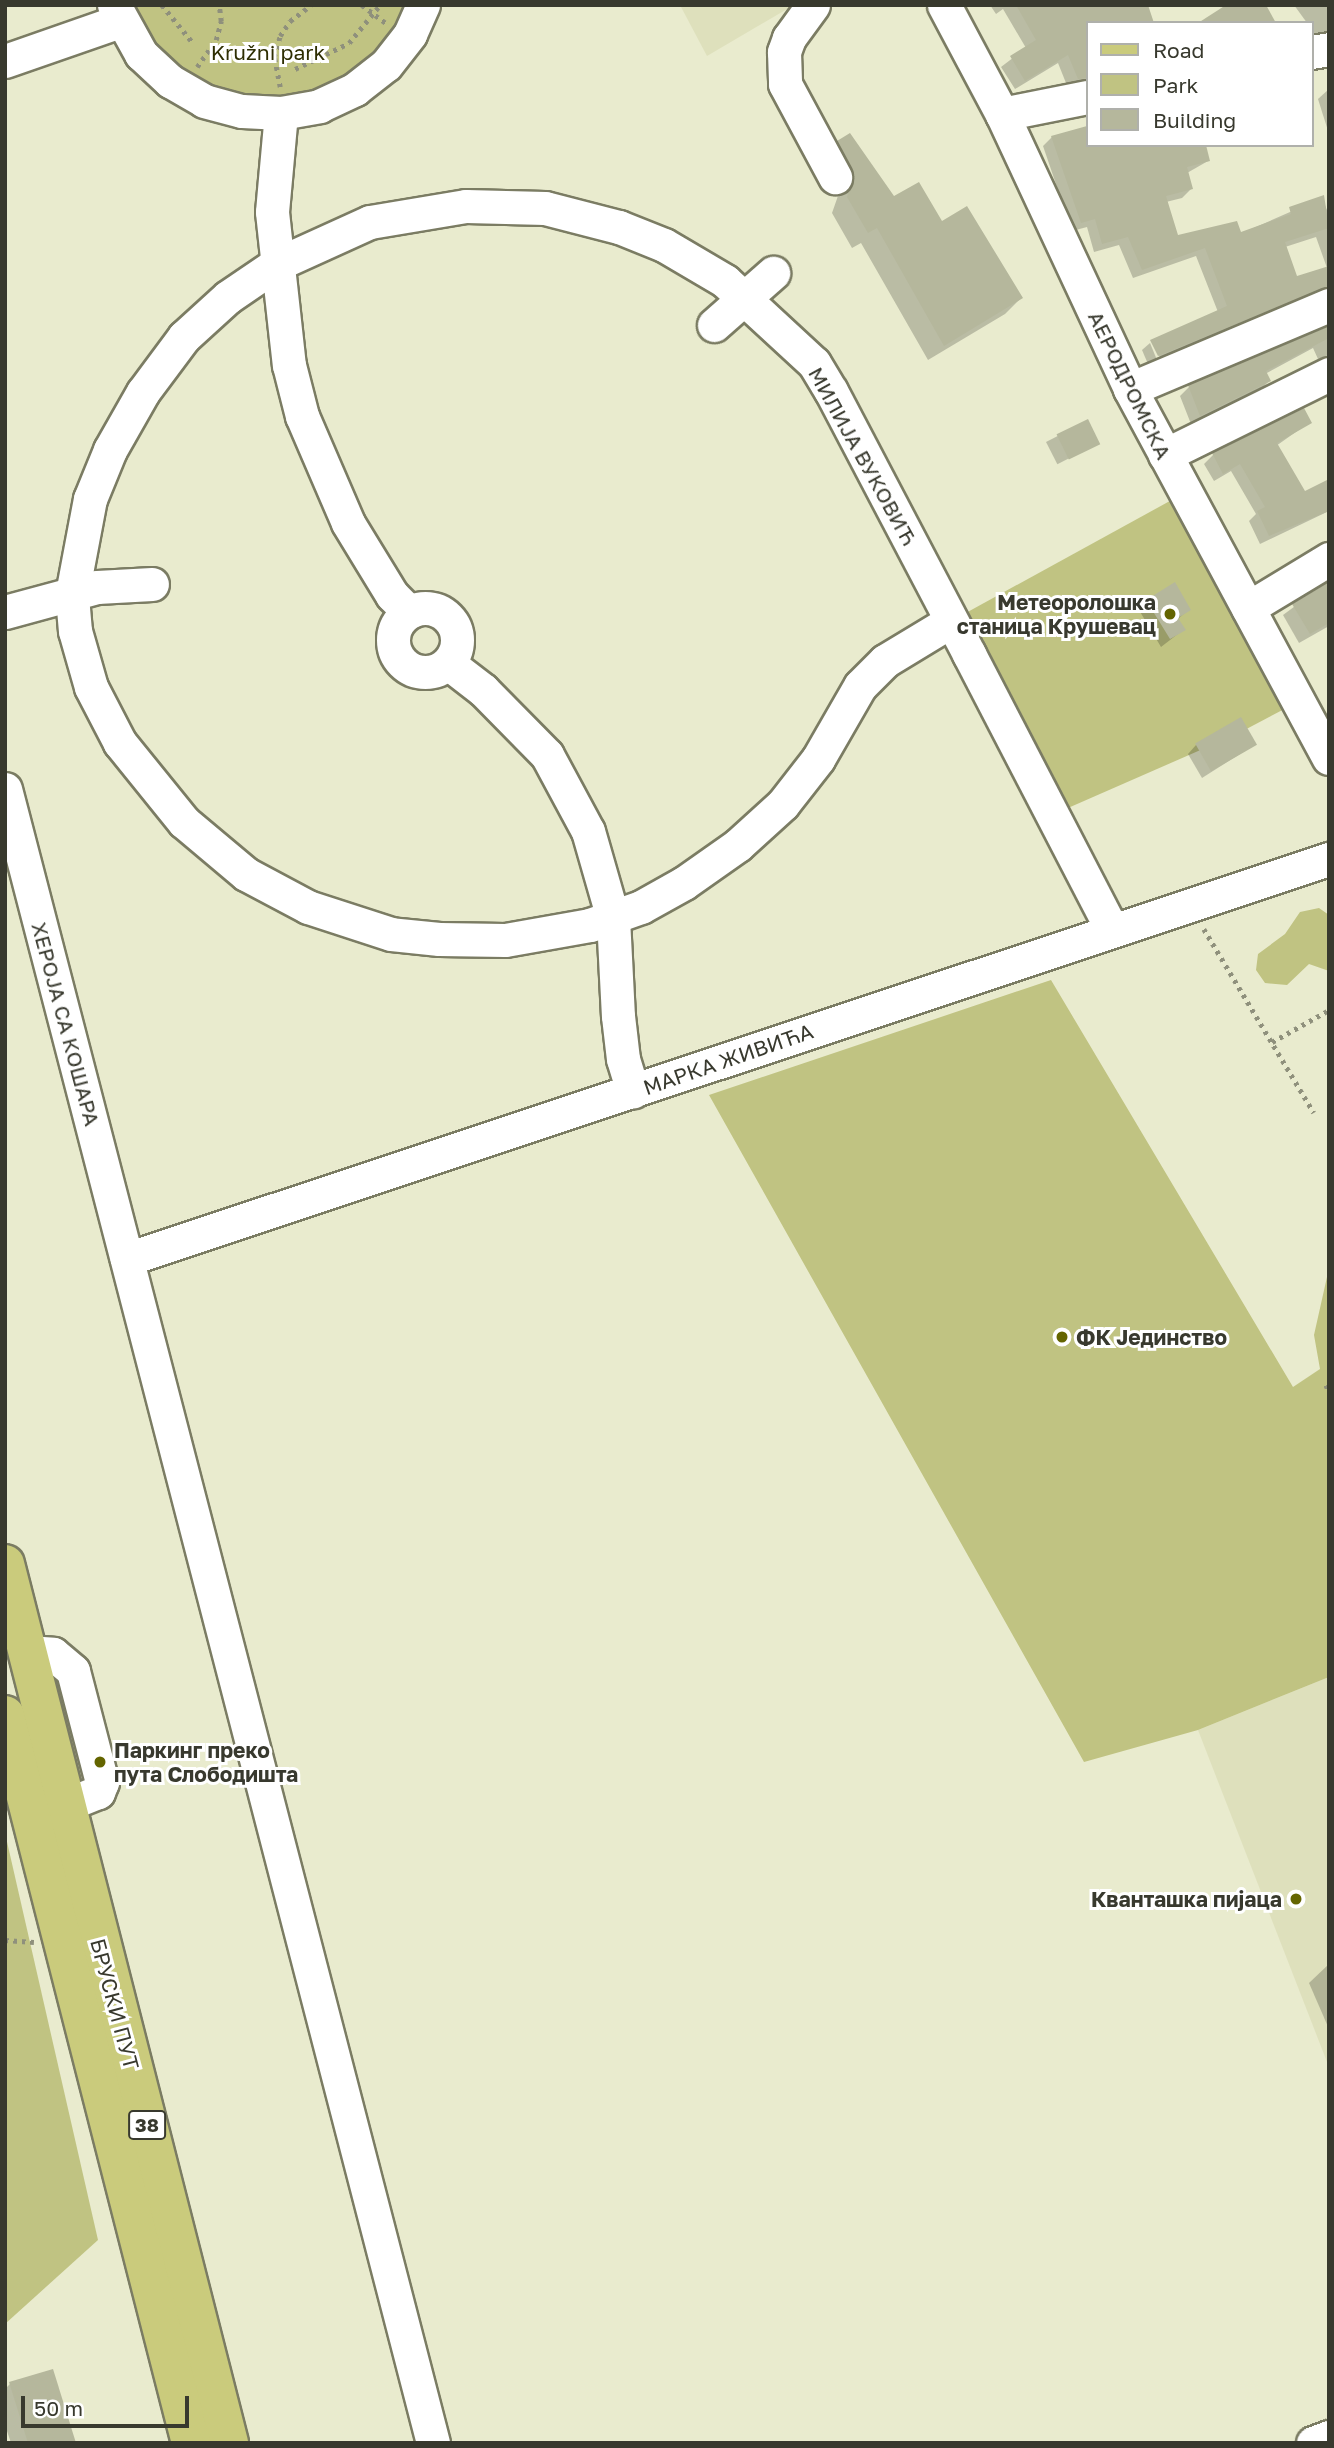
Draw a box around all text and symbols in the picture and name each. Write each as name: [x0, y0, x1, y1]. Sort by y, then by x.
legend: [1086, 21, 1313, 147]
text: Road: [1153, 37, 1204, 63]
park label: Kružni park: [211, 39, 325, 65]
text: Park: [1153, 72, 1198, 98]
text: Building: [1153, 107, 1236, 133]
street label: АЕРОДРОМСКА: [1083, 307, 1177, 463]
street label: МИЛИЈА ВУКОВИЋ: [803, 362, 923, 550]
place label: Метеоролошка станица Крушевац: [957, 589, 1156, 639]
marker: Метеоролошка станица Крушевац: [1162, 606, 1178, 622]
street label: ХЕРОЈА СА КОШАРА: [27, 919, 105, 1129]
street label: МАРКА ЖИВИЋА: [640, 1018, 816, 1100]
place label: ФК Јединство: [1076, 1324, 1227, 1350]
marker: ФК Јединство: [1054, 1329, 1070, 1345]
place label: Паркинг преко пута Слободишта: [114, 1737, 298, 1787]
marker: Паркинг преко пута Слободишта: [92, 1754, 108, 1770]
place label: Кванташка пијаца: [1091, 1886, 1282, 1912]
marker: Кванташка пијаца: [1288, 1891, 1304, 1907]
street label: БРУСКИ ПУТ: [85, 1936, 145, 2072]
road number: 38: [128, 2110, 166, 2140]
scale bar: [24, 2382, 192, 2426]
text: 50 m: [34, 2395, 83, 2421]

